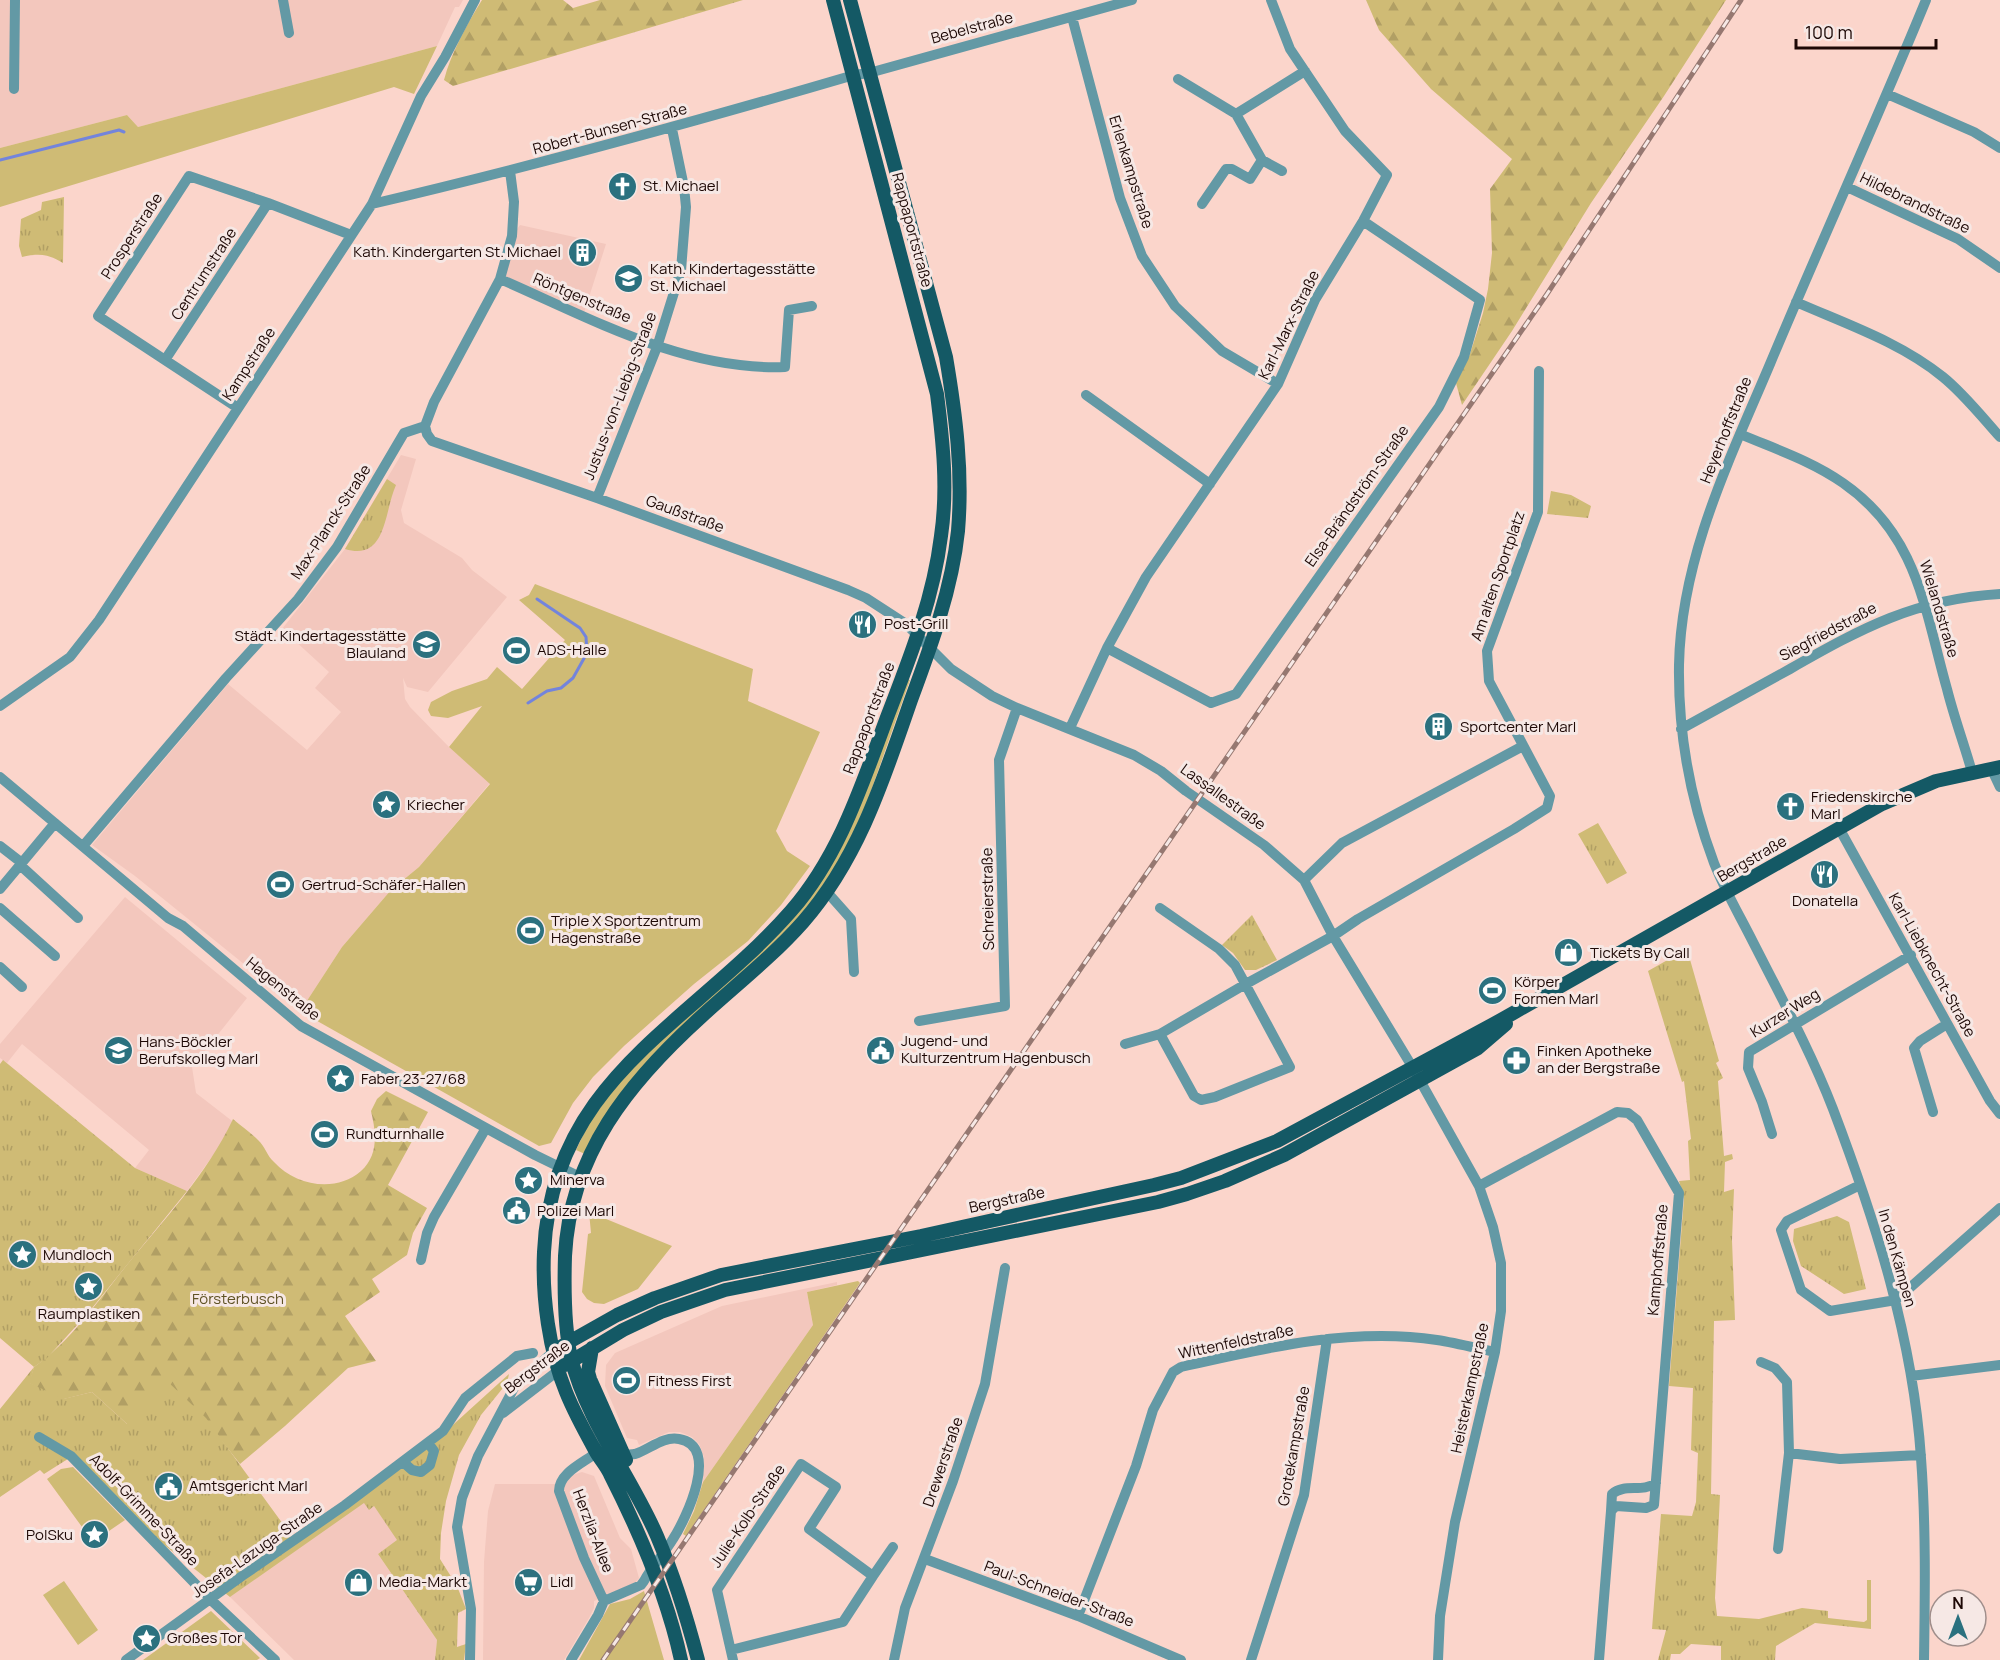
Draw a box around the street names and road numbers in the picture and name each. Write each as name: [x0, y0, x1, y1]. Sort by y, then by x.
street label: Bebelstraße: [928, 6, 1015, 49]
street label: Robert-Bunsen-Straße: [530, 98, 689, 159]
street label: Erlenkampstraße: [1104, 113, 1159, 231]
street label: Hildebrandstraße: [1857, 167, 1974, 238]
street label: Rappaportstraße: [887, 170, 938, 290]
street label: Prosperstraße: [96, 188, 167, 283]
street label: Centrumstraße: [166, 223, 241, 324]
street label: Karl-Marx-Straße: [1253, 266, 1324, 383]
street label: Röntgenstraße: [530, 267, 635, 328]
street label: Justus-von-Liebig-Straße: [578, 309, 661, 483]
street label: Kampstraße: [217, 323, 280, 405]
street label: Heyerhoffstraße: [1695, 373, 1757, 486]
street label: Elsa-Brändström-Straße: [1300, 421, 1414, 571]
street label: Max-Planck-Straße: [286, 460, 376, 583]
street label: Gaußstraße: [643, 490, 727, 537]
street label: Am alten Sportplatz: [1465, 508, 1530, 644]
street label: Wielandstraße: [1915, 558, 1964, 660]
street label: Siegfriedstraße: [1775, 597, 1880, 666]
street label: Rappaportstraße: [838, 659, 900, 777]
street label: Lassallestraße: [1176, 758, 1270, 835]
street label: Bergstraße: [1713, 830, 1791, 887]
street label: Schreierstraße: [976, 847, 999, 951]
street label: Karl-Liebknecht-Straße: [1884, 889, 1981, 1041]
street label: Hagenstraße: [242, 952, 325, 1025]
street label: Kurzer Weg: [1746, 983, 1823, 1042]
street label: Bergstraße: [967, 1181, 1047, 1218]
street label: Kamphoffstraße: [1642, 1203, 1673, 1316]
street label: In den Kämpen: [1873, 1206, 1922, 1309]
street label: Wittenfeldstraße: [1176, 1319, 1296, 1364]
street label: Heisterkampstraße: [1445, 1321, 1494, 1455]
street label: Bergstraße: [500, 1335, 574, 1398]
street label: Grotekampstraße: [1273, 1384, 1314, 1508]
street label: Drewerstraße: [917, 1414, 968, 1510]
street label: Adolf-Grimme-Straße: [85, 1449, 204, 1571]
street label: Julie-Kolb-Straße: [705, 1460, 790, 1571]
street label: Herzlia-Allee: [568, 1486, 619, 1576]
street label: Josefa-Lazuga-Straße: [187, 1496, 326, 1603]
street label: Paul-Schneider-Straße: [981, 1555, 1137, 1632]

